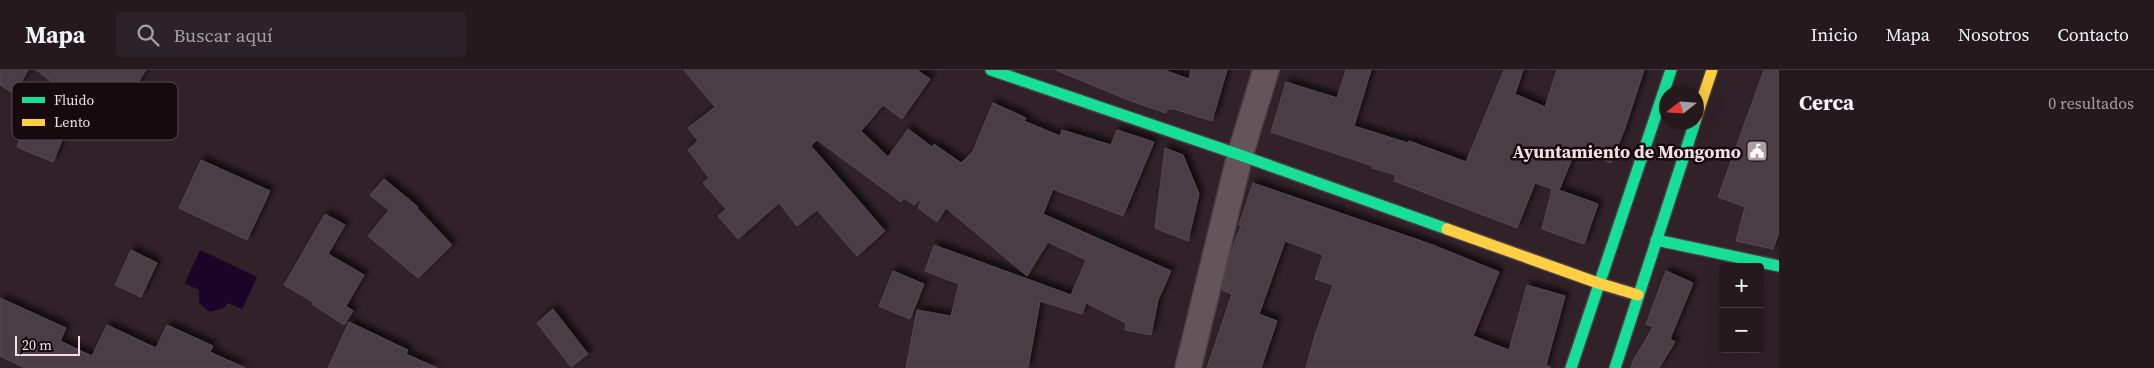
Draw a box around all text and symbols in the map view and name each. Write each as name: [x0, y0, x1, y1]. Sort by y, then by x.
search box: [116, 12, 466, 57]
text: Mapa: [25, 18, 86, 51]
icon: search: [134, 21, 162, 49]
text: Buscar aquí: [174, 22, 273, 48]
text: Inicio: [1811, 22, 1858, 47]
text: Mapa: [1886, 22, 1930, 47]
text: Nosotros: [1958, 22, 2029, 47]
text: Contacto: [2057, 22, 2129, 47]
legend: [12, 82, 178, 140]
north arrow: [1659, 85, 1704, 130]
text: Cerca: [1799, 88, 1854, 117]
text: Fluido: [54, 90, 94, 110]
text: 0 resultados: [2048, 92, 2134, 114]
text: Lento: [54, 112, 90, 132]
place label: Ayuntamiento de Mongomo: [1513, 139, 1741, 164]
public building icon: Ayuntamiento de Mongomo: [1745, 139, 1769, 163]
map controls: [1719, 263, 1764, 353]
button: +: [1719, 263, 1764, 308]
button: −: [1719, 308, 1764, 353]
scale bar: [15, 333, 80, 356]
text: 20 m: [22, 335, 52, 355]

